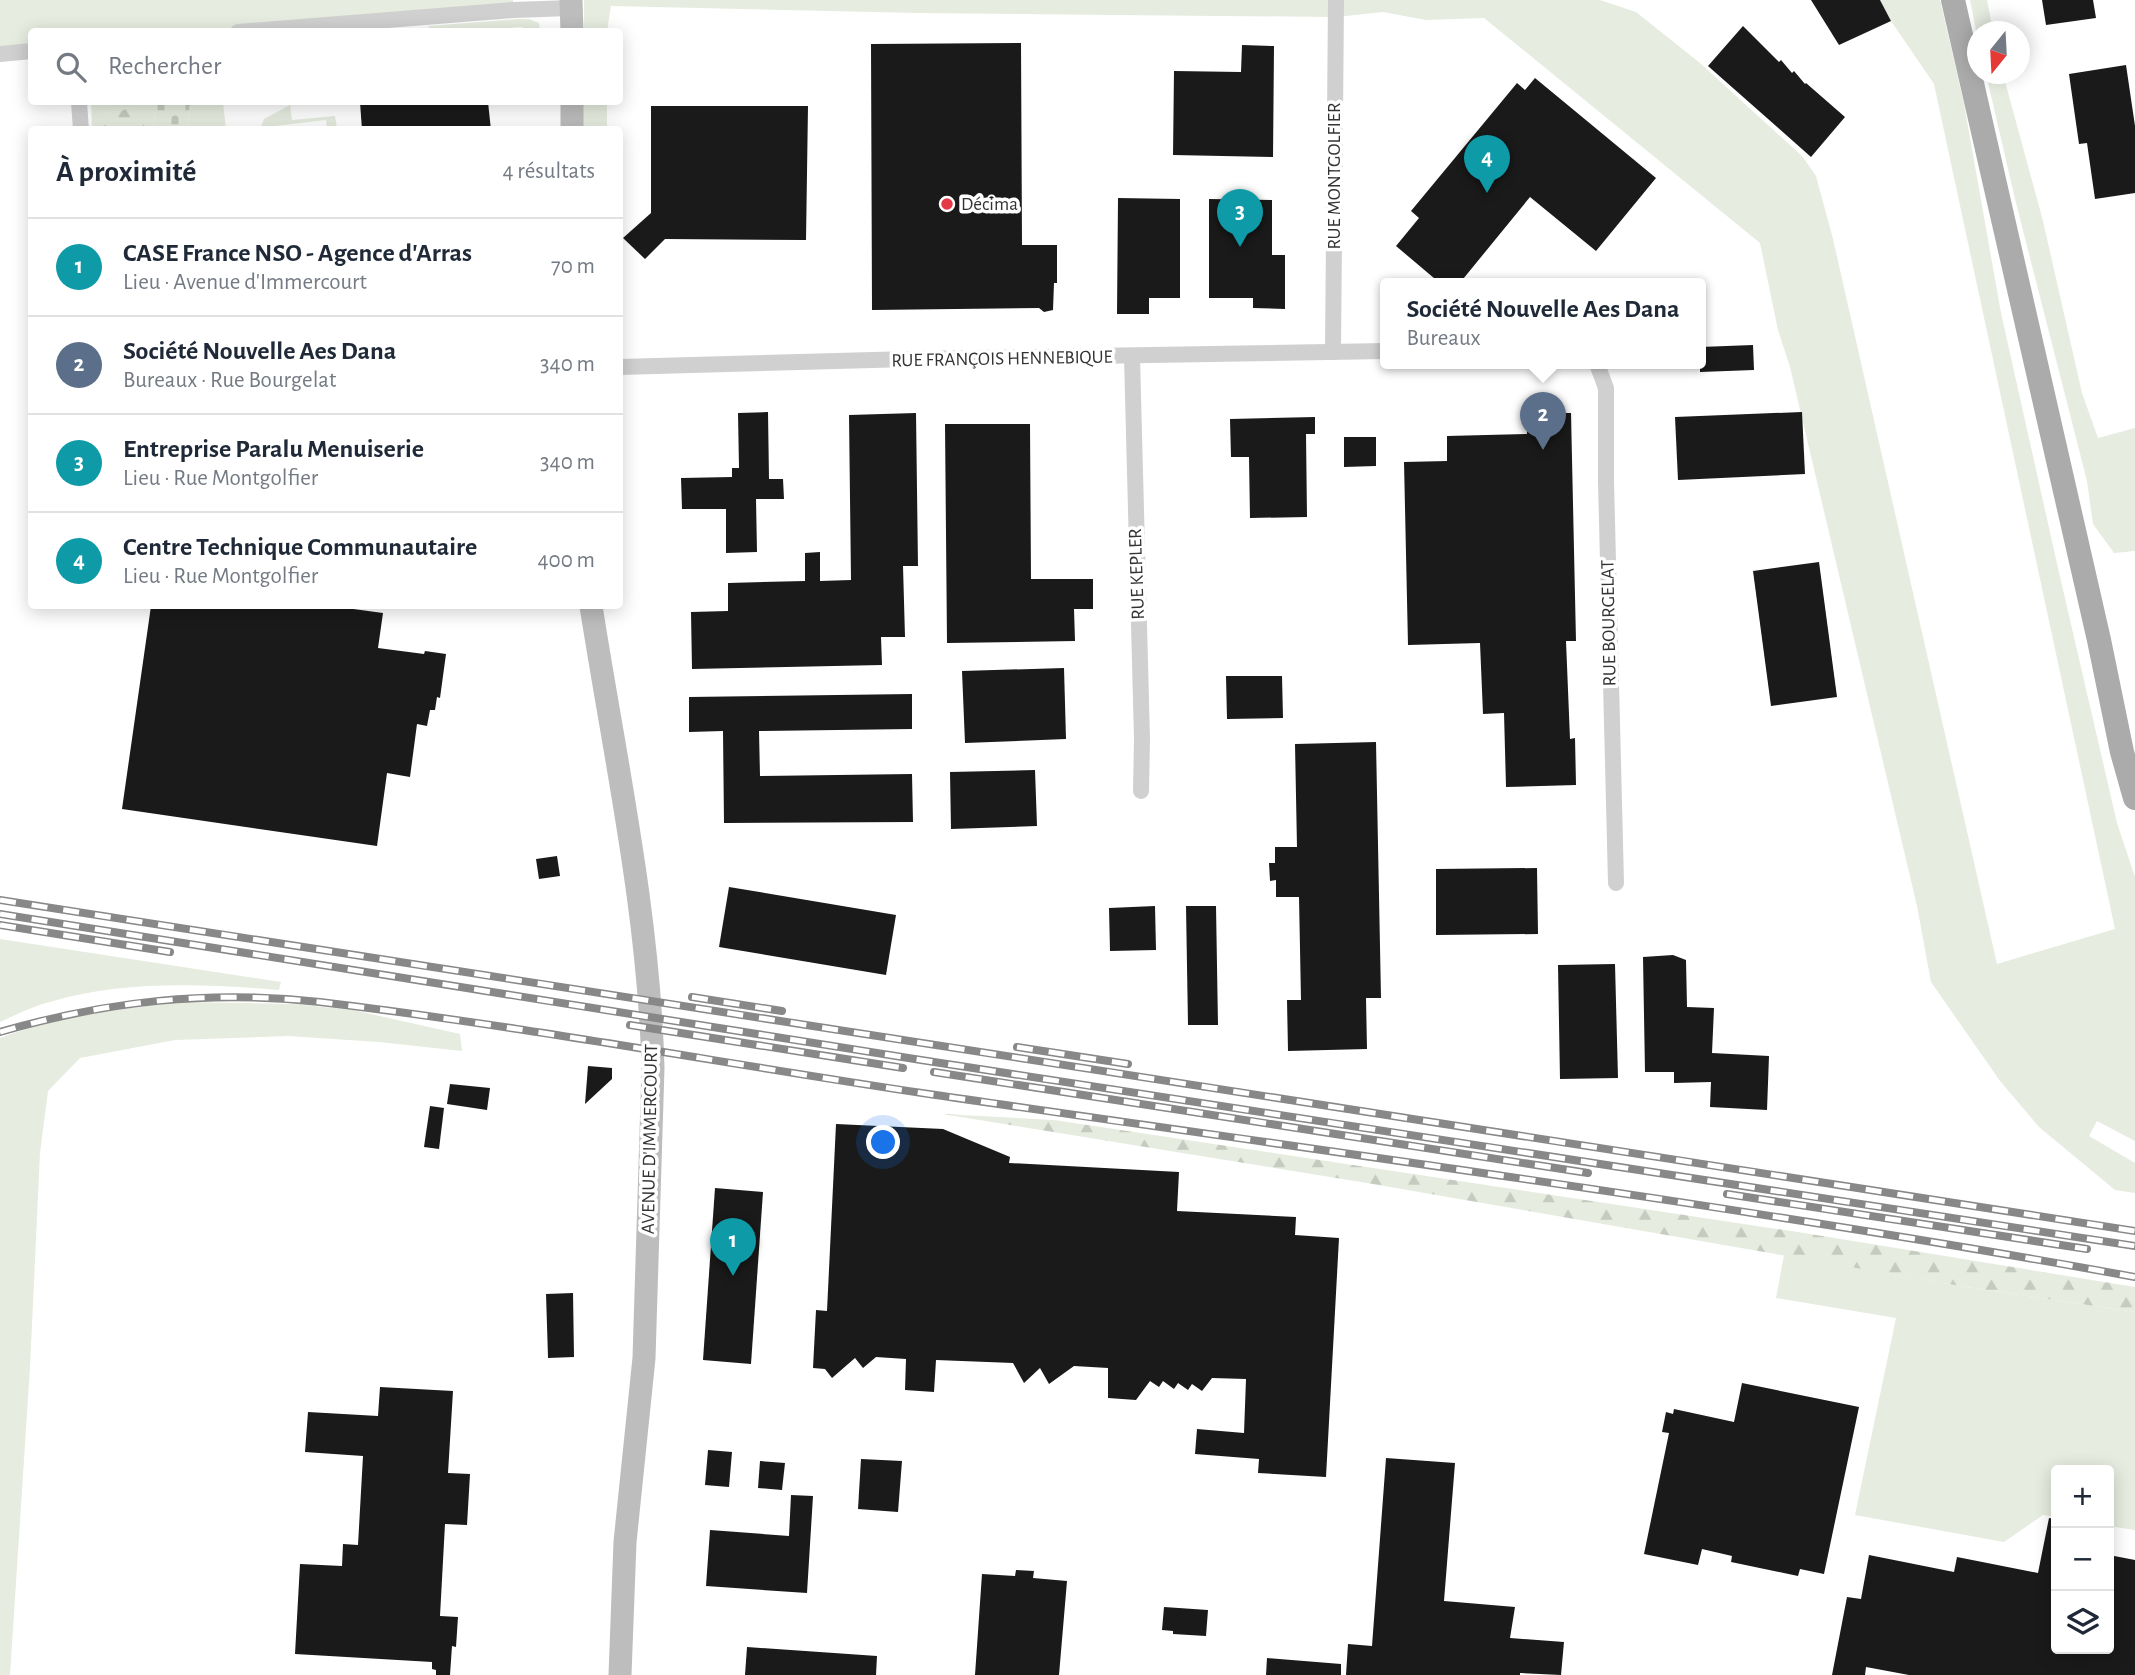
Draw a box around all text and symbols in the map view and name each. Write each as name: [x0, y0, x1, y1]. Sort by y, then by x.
north arrow: [1967, 21, 2030, 84]
search box: [28, 28, 623, 105]
icon: search: [52, 48, 90, 86]
text: Rechercher: [108, 53, 221, 79]
street label: RUE MONTGOLFIER: [1325, 102, 1344, 250]
pin: 4: [1464, 135, 1510, 193]
text: À proximité: [56, 157, 196, 187]
text: 4 résultats: [502, 160, 595, 183]
pin: 3: [1217, 189, 1263, 247]
place label: Décima: [961, 195, 1018, 214]
marker: Décima: [939, 196, 955, 212]
text: CASE France NSO - Agence d'Arras: [123, 240, 472, 266]
text: 1: [75, 255, 83, 278]
text: 70 m: [551, 255, 595, 278]
text: Lieu · Avenue d'Immercourt: [123, 271, 367, 294]
popup: [1380, 278, 1706, 369]
text: Société Nouvelle Aes Dana: [1406, 296, 1680, 322]
text: Bureaux: [1406, 327, 1481, 350]
text: Société Nouvelle Aes Dana: [123, 338, 396, 364]
street label: RUE FRANÇOIS HENNEBIQUE: [891, 348, 1113, 370]
text: 2: [74, 353, 84, 376]
text: 340 m: [540, 353, 595, 376]
text: Bureaux · Rue Bourgelat: [123, 369, 336, 392]
pin: 2: [1520, 392, 1566, 450]
text: Entreprise Paralu Menuiserie: [123, 436, 424, 462]
text: 3: [74, 451, 84, 474]
text: 340 m: [540, 451, 595, 474]
text: Lieu · Rue Montgolfier: [123, 467, 318, 490]
street label: RUE KEPLER: [1126, 528, 1148, 620]
text: Centre Technique Communautaire: [123, 534, 477, 560]
text: 4: [73, 549, 85, 572]
text: 400 m: [537, 549, 595, 572]
street label: RUE BOURGELAT: [1598, 560, 1620, 686]
text: Lieu · Rue Montgolfier: [123, 565, 318, 588]
street label: AVENUE D'IMMERCOURT: [639, 1044, 661, 1234]
your location: [866, 1125, 900, 1159]
pin: 1: [710, 1218, 756, 1276]
map controls: [2051, 1465, 2114, 1654]
button: +: [2051, 1465, 2114, 1528]
button: −: [2051, 1528, 2114, 1591]
button: layers: [2051, 1591, 2114, 1654]

